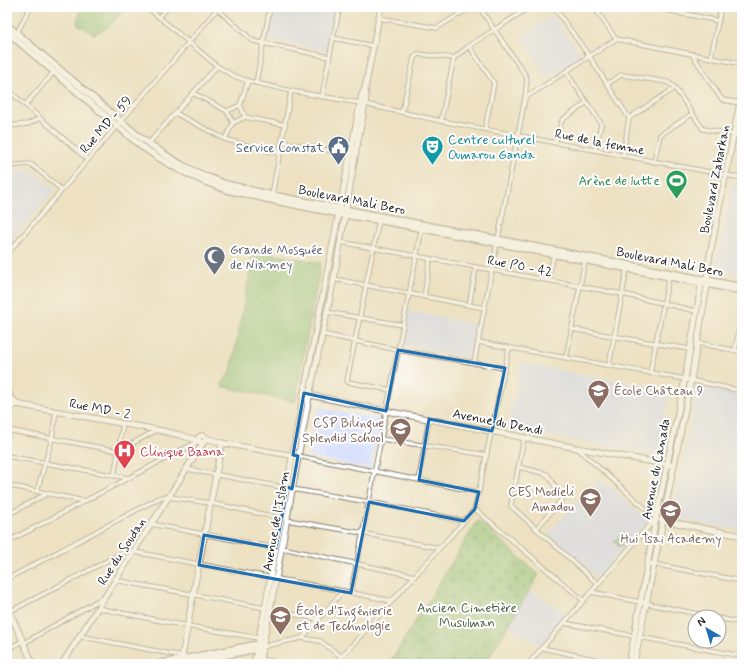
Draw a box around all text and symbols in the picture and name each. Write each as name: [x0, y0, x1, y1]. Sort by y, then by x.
street label: Rue MD - 59: [76, 93, 136, 157]
street label: Boulevard Zabarkan: [697, 124, 734, 235]
street label: Rue de la femme: [553, 125, 646, 160]
place label: Centre culturel Oumarou Ganda: [448, 132, 535, 164]
theatre icon: Centre culturel Oumarou Ganda: [419, 133, 445, 166]
public building icon: Service Constat: [326, 134, 352, 167]
place label: Service Constat: [236, 140, 324, 157]
sports icon: Arène de lutte: [663, 167, 689, 200]
place label: Arène de lutte: [578, 173, 660, 190]
street label: Boulevard Mali Bero: [297, 182, 407, 219]
place label: Grande Mosquée de Niamey: [230, 242, 323, 274]
mosque icon: Grande Mosquée de Niamey: [202, 243, 228, 276]
street label: Boulevard Mali Bero: [615, 244, 725, 281]
street label: Rue PO - 42: [486, 252, 554, 281]
school or university icon: École Château 9: [586, 377, 612, 410]
place label: École Château 9: [614, 382, 703, 400]
street label: Rue MD - 2: [68, 395, 132, 424]
street label: Avenue du Dendi: [451, 405, 544, 440]
place label: CSP Bilingue Splendid School: [302, 415, 384, 447]
school or university icon: CSP Bilingue Splendid School: [387, 416, 413, 449]
street label: Avenue du Canada: [638, 417, 675, 521]
hospital icon: Clinique Baana: [112, 438, 138, 471]
place label: Clinique Baana: [140, 444, 224, 461]
street label: Avenue de l'Islam: [259, 470, 294, 573]
place label: CES Modieli Amadou: [508, 484, 574, 516]
school or university icon: CES Modieli Amadou: [577, 485, 603, 518]
school or university icon: Hui Tsai Academy: [658, 497, 684, 530]
street label: Rue du Soudan: [94, 515, 150, 589]
place label: Hui Tsai Academy: [621, 531, 721, 548]
park label: Ancien Cimetière Musulman: [417, 600, 517, 632]
place label: École d'Ingénierie et de Technologie: [296, 602, 392, 636]
school or university icon: École d'Ingénierie et de Technologie: [267, 604, 293, 637]
north arrow: [687, 609, 727, 649]
text: N: [694, 614, 709, 630]

